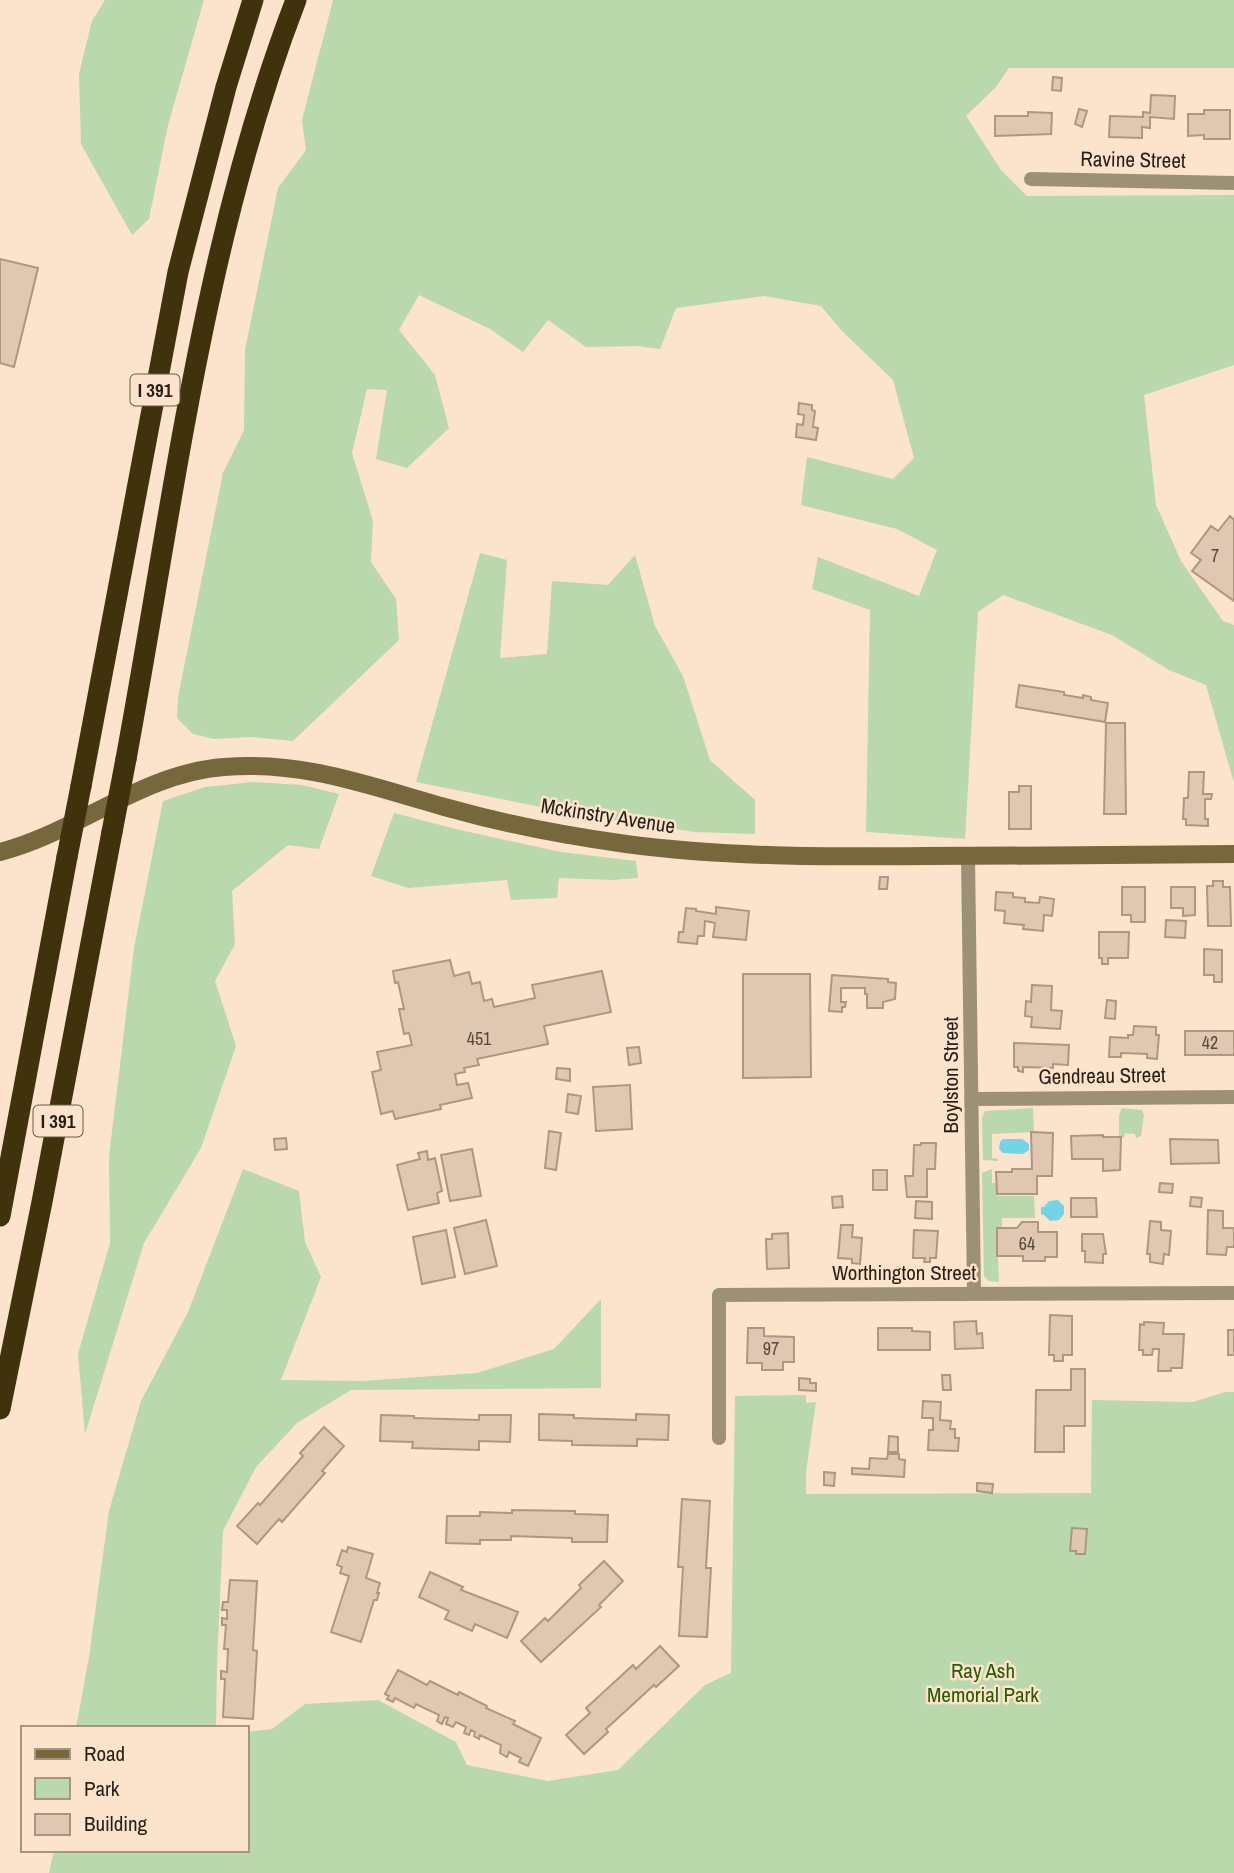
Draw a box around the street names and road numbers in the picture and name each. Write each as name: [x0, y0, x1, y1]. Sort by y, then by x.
street label: Ravine Street: [1080, 144, 1186, 175]
road number: I 391: [130, 374, 180, 406]
street label: Mckinstry Avenue: [539, 791, 677, 840]
street label: Boylston Street: [936, 1016, 965, 1133]
street label: Gendreau Street: [1038, 1060, 1166, 1091]
road number: I 391: [34, 1106, 82, 1136]
street label: Worthington Street: [832, 1258, 976, 1287]

